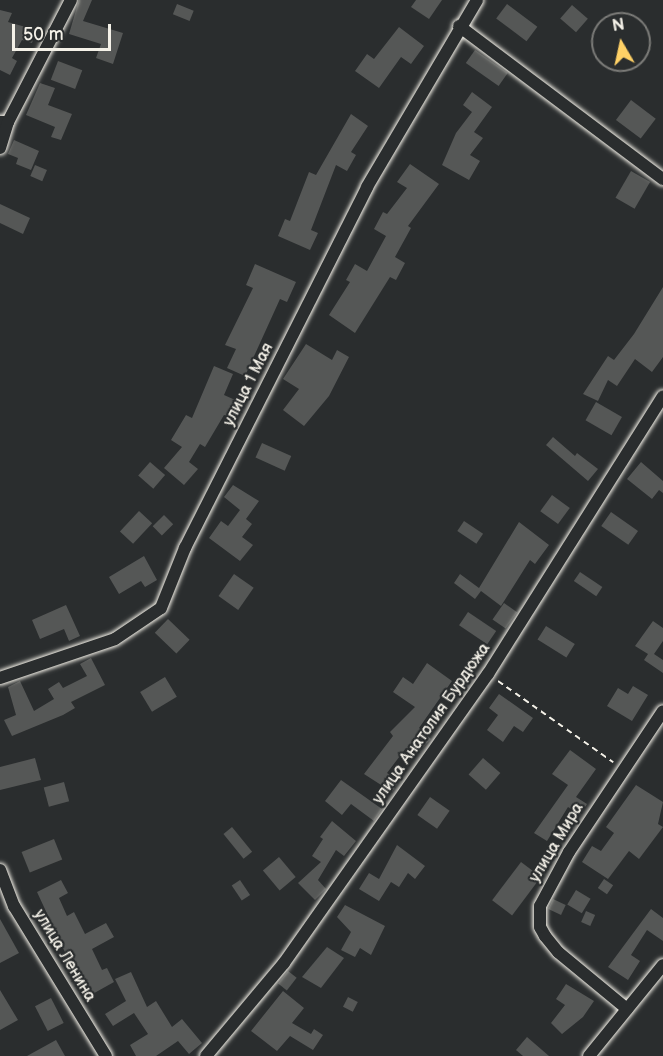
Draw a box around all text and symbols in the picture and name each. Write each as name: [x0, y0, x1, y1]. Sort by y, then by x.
scale bar: [15, 12, 114, 50]
north arrow: [591, 12, 651, 72]
text: N: [611, 15, 626, 36]
text: 50 m: [23, 24, 64, 45]
street label: улица 1 Мая: [220, 340, 278, 430]
street label: улица Анатолия Бурдюжа: [369, 640, 495, 808]
street label: улица Мира: [526, 800, 588, 886]
street label: улица Ленина: [29, 906, 99, 1006]

